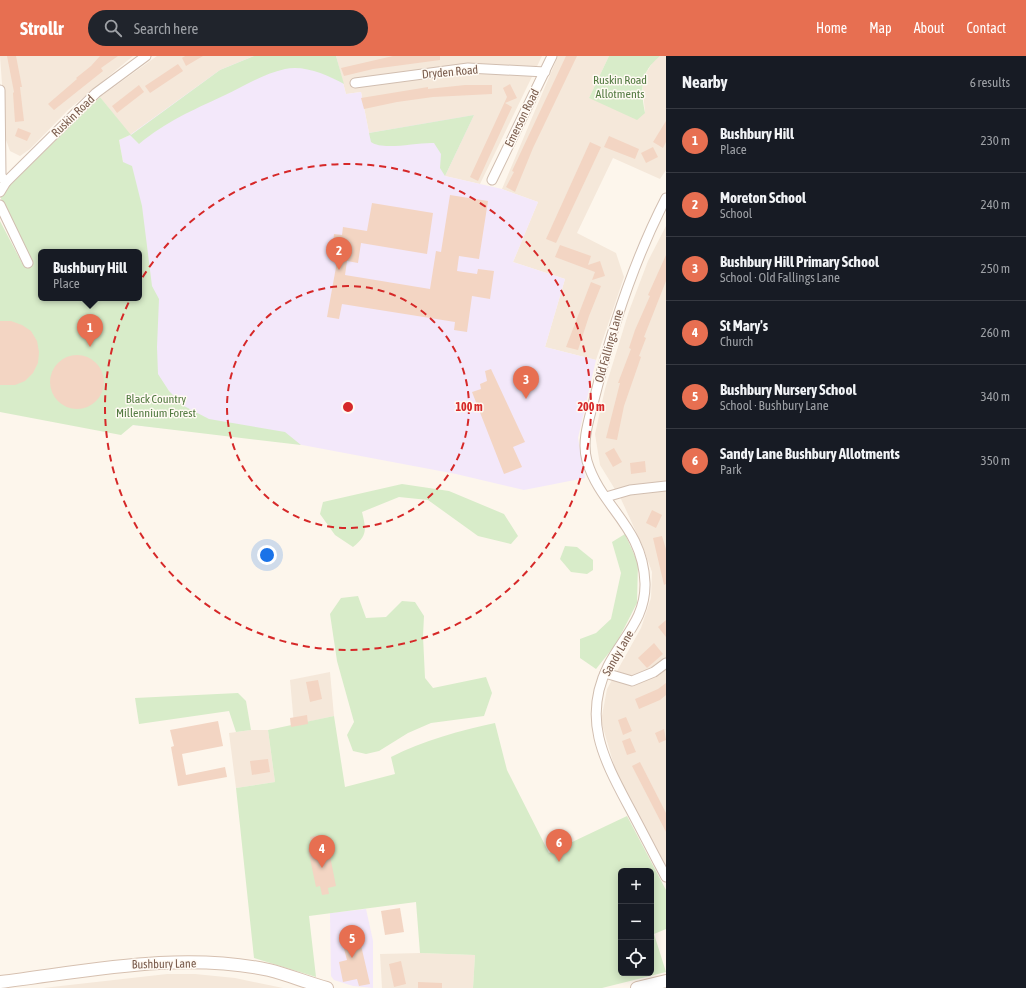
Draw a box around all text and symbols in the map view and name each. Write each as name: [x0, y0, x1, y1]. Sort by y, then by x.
search box: [88, 10, 368, 46]
text: Strollr: [20, 17, 64, 39]
icon: search: [102, 17, 124, 39]
text: Search here: [134, 20, 198, 37]
text: Home: [816, 20, 847, 36]
text: Map: [869, 20, 892, 36]
text: About: [914, 20, 945, 36]
text: Contact: [967, 20, 1006, 36]
street label: Dryden Road: [421, 63, 479, 81]
text: Nearby: [682, 72, 728, 92]
park label: Ruskin Road Allotments: [593, 73, 647, 101]
text: 6 results: [970, 75, 1010, 90]
street label: Emerson Road: [502, 87, 542, 149]
street label: Ruskin Road: [49, 92, 97, 140]
text: Bushbury Hill: [720, 125, 794, 142]
text: 1: [692, 133, 698, 148]
text: 230 m: [981, 133, 1010, 148]
text: Place: [720, 142, 747, 157]
text: Moreton School: [720, 189, 806, 206]
text: 2: [692, 197, 698, 212]
text: 240 m: [981, 197, 1010, 212]
text: School: [720, 206, 752, 221]
pin: 2: [326, 237, 352, 270]
popup: [38, 249, 142, 301]
text: Bushbury Hill Primary School: [720, 253, 879, 270]
text: Bushbury Hill: [53, 259, 127, 276]
text: 3: [692, 261, 698, 276]
text: 250 m: [981, 261, 1010, 276]
text: School · Old Fallings Lane: [720, 270, 840, 285]
text: Place: [53, 276, 80, 291]
street label: Old Fallings Lane: [592, 308, 626, 384]
pin: 1: [77, 314, 103, 347]
text: St Mary's: [720, 317, 768, 334]
text: 4: [692, 325, 698, 340]
text: 260 m: [981, 325, 1010, 340]
text: Church: [720, 334, 753, 349]
pin: 3: [513, 366, 539, 399]
text: Bushbury Nursery School: [720, 381, 856, 398]
text: 5: [692, 389, 698, 404]
text: 340 m: [981, 389, 1010, 404]
park label: Black Country Millennium Forest: [116, 392, 196, 420]
text: School · Bushbury Lane: [720, 398, 829, 413]
centre of rings: [341, 400, 355, 414]
text: 100 m: [455, 400, 483, 414]
text: 200 m: [577, 400, 605, 414]
text: Sandy Lane Bushbury Allotments: [720, 445, 900, 462]
text: 6: [692, 453, 698, 468]
text: 350 m: [981, 453, 1010, 468]
text: Park: [720, 462, 742, 477]
your location: [257, 545, 277, 565]
street label: Sandy Lane: [599, 628, 637, 678]
pin: 6: [546, 829, 572, 862]
pin: 4: [309, 835, 335, 868]
map controls: [618, 868, 654, 976]
button: +: [618, 868, 654, 904]
button: −: [618, 904, 654, 940]
pin: 5: [339, 925, 365, 958]
button: locate: [618, 940, 654, 976]
street label: Bushbury Lane: [132, 956, 196, 972]

